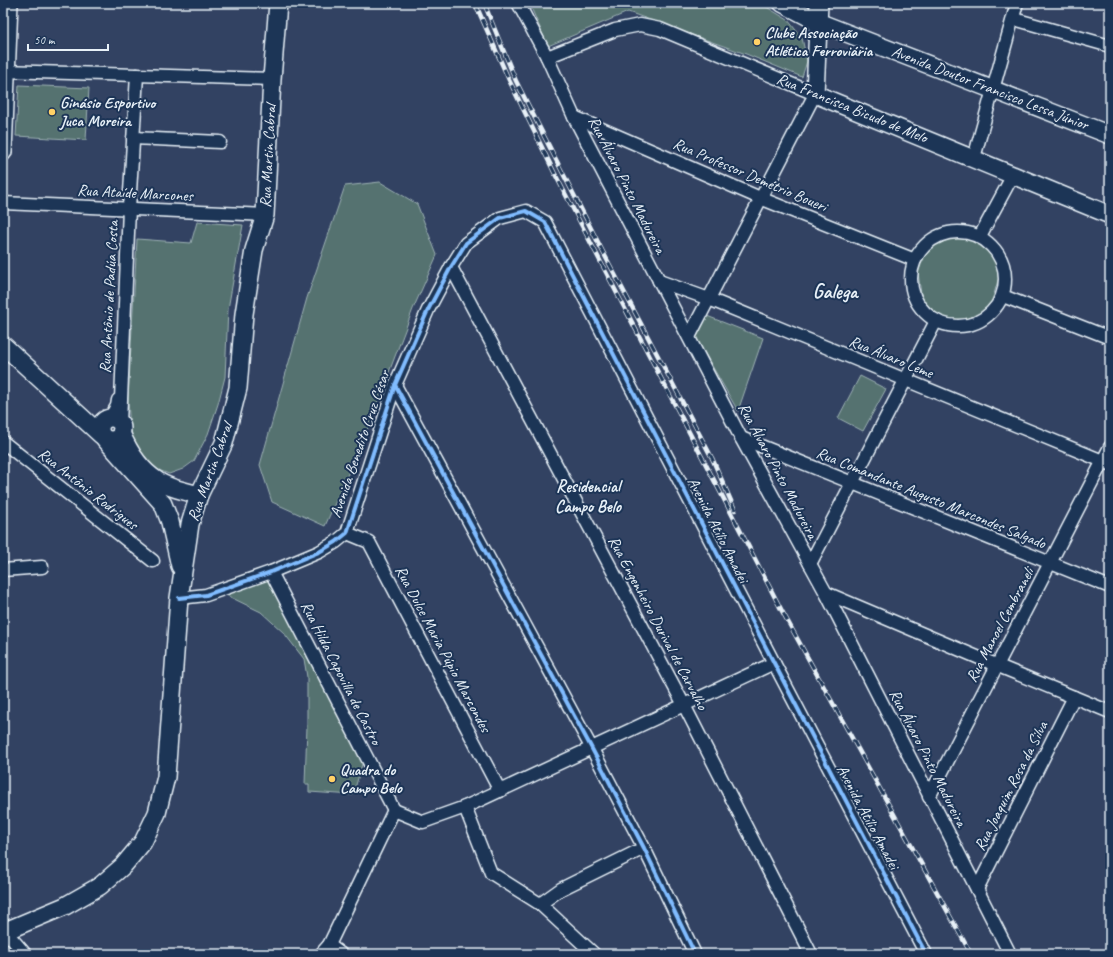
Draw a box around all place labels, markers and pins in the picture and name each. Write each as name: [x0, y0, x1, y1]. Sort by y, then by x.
place label: Clube Associação Atlética Ferroviária: [765, 23, 874, 61]
marker: Clube Associação Atlética Ferroviária: [752, 37, 762, 47]
place label: Ginásio Esportivo Juca Moreira: [59, 93, 157, 131]
marker: Ginásio Esportivo Juca Moreira: [47, 107, 57, 117]
place label: Quadra do Campo Belo: [340, 760, 403, 798]
marker: Quadra do Campo Belo: [327, 774, 337, 784]

